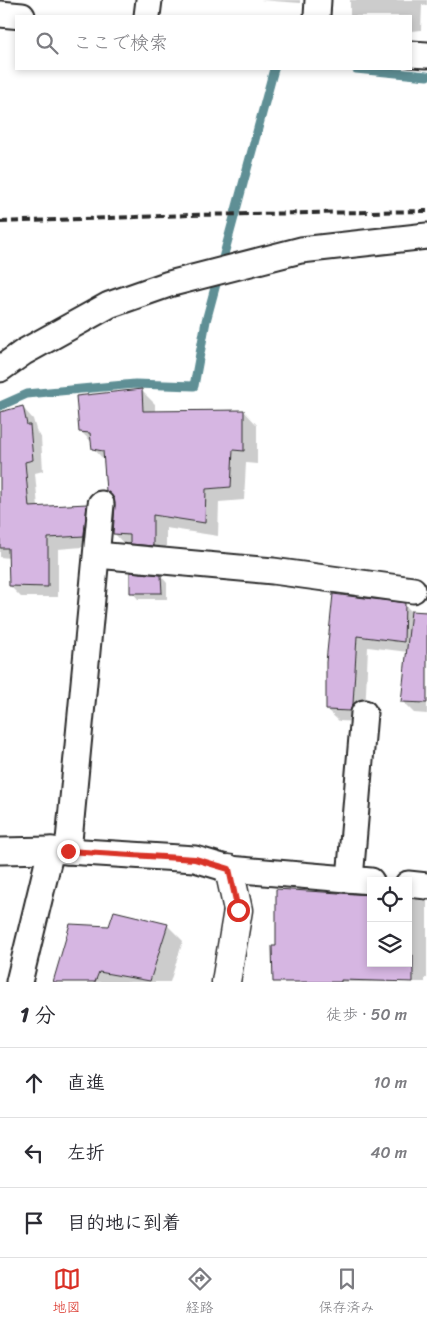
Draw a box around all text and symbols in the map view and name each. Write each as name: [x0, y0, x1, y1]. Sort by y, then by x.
search box: [15, 15, 412, 70]
text: ここで検索: [73, 26, 168, 59]
icon: search: [33, 29, 61, 57]
route end: [57, 840, 80, 863]
map controls: [367, 877, 412, 967]
button: locate: [367, 877, 412, 922]
route start: [227, 899, 250, 922]
button: layers: [367, 922, 412, 967]
text: 1 分: [20, 996, 55, 1034]
text: 徒歩 · 50 m: [326, 1000, 407, 1029]
text: 直進: [67, 1066, 105, 1099]
text: 10 m: [374, 1068, 407, 1097]
icon: ahead: [20, 1069, 48, 1097]
text: 左折: [67, 1136, 105, 1169]
text: 40 m: [370, 1138, 407, 1167]
icon: left: [20, 1139, 48, 1167]
text: 目的地に到着: [67, 1206, 181, 1239]
icon: arrive: [20, 1209, 48, 1237]
tab: 地図: [53, 1265, 81, 1320]
tab: 経路: [186, 1265, 214, 1320]
tab: 保存済み: [319, 1265, 375, 1320]

